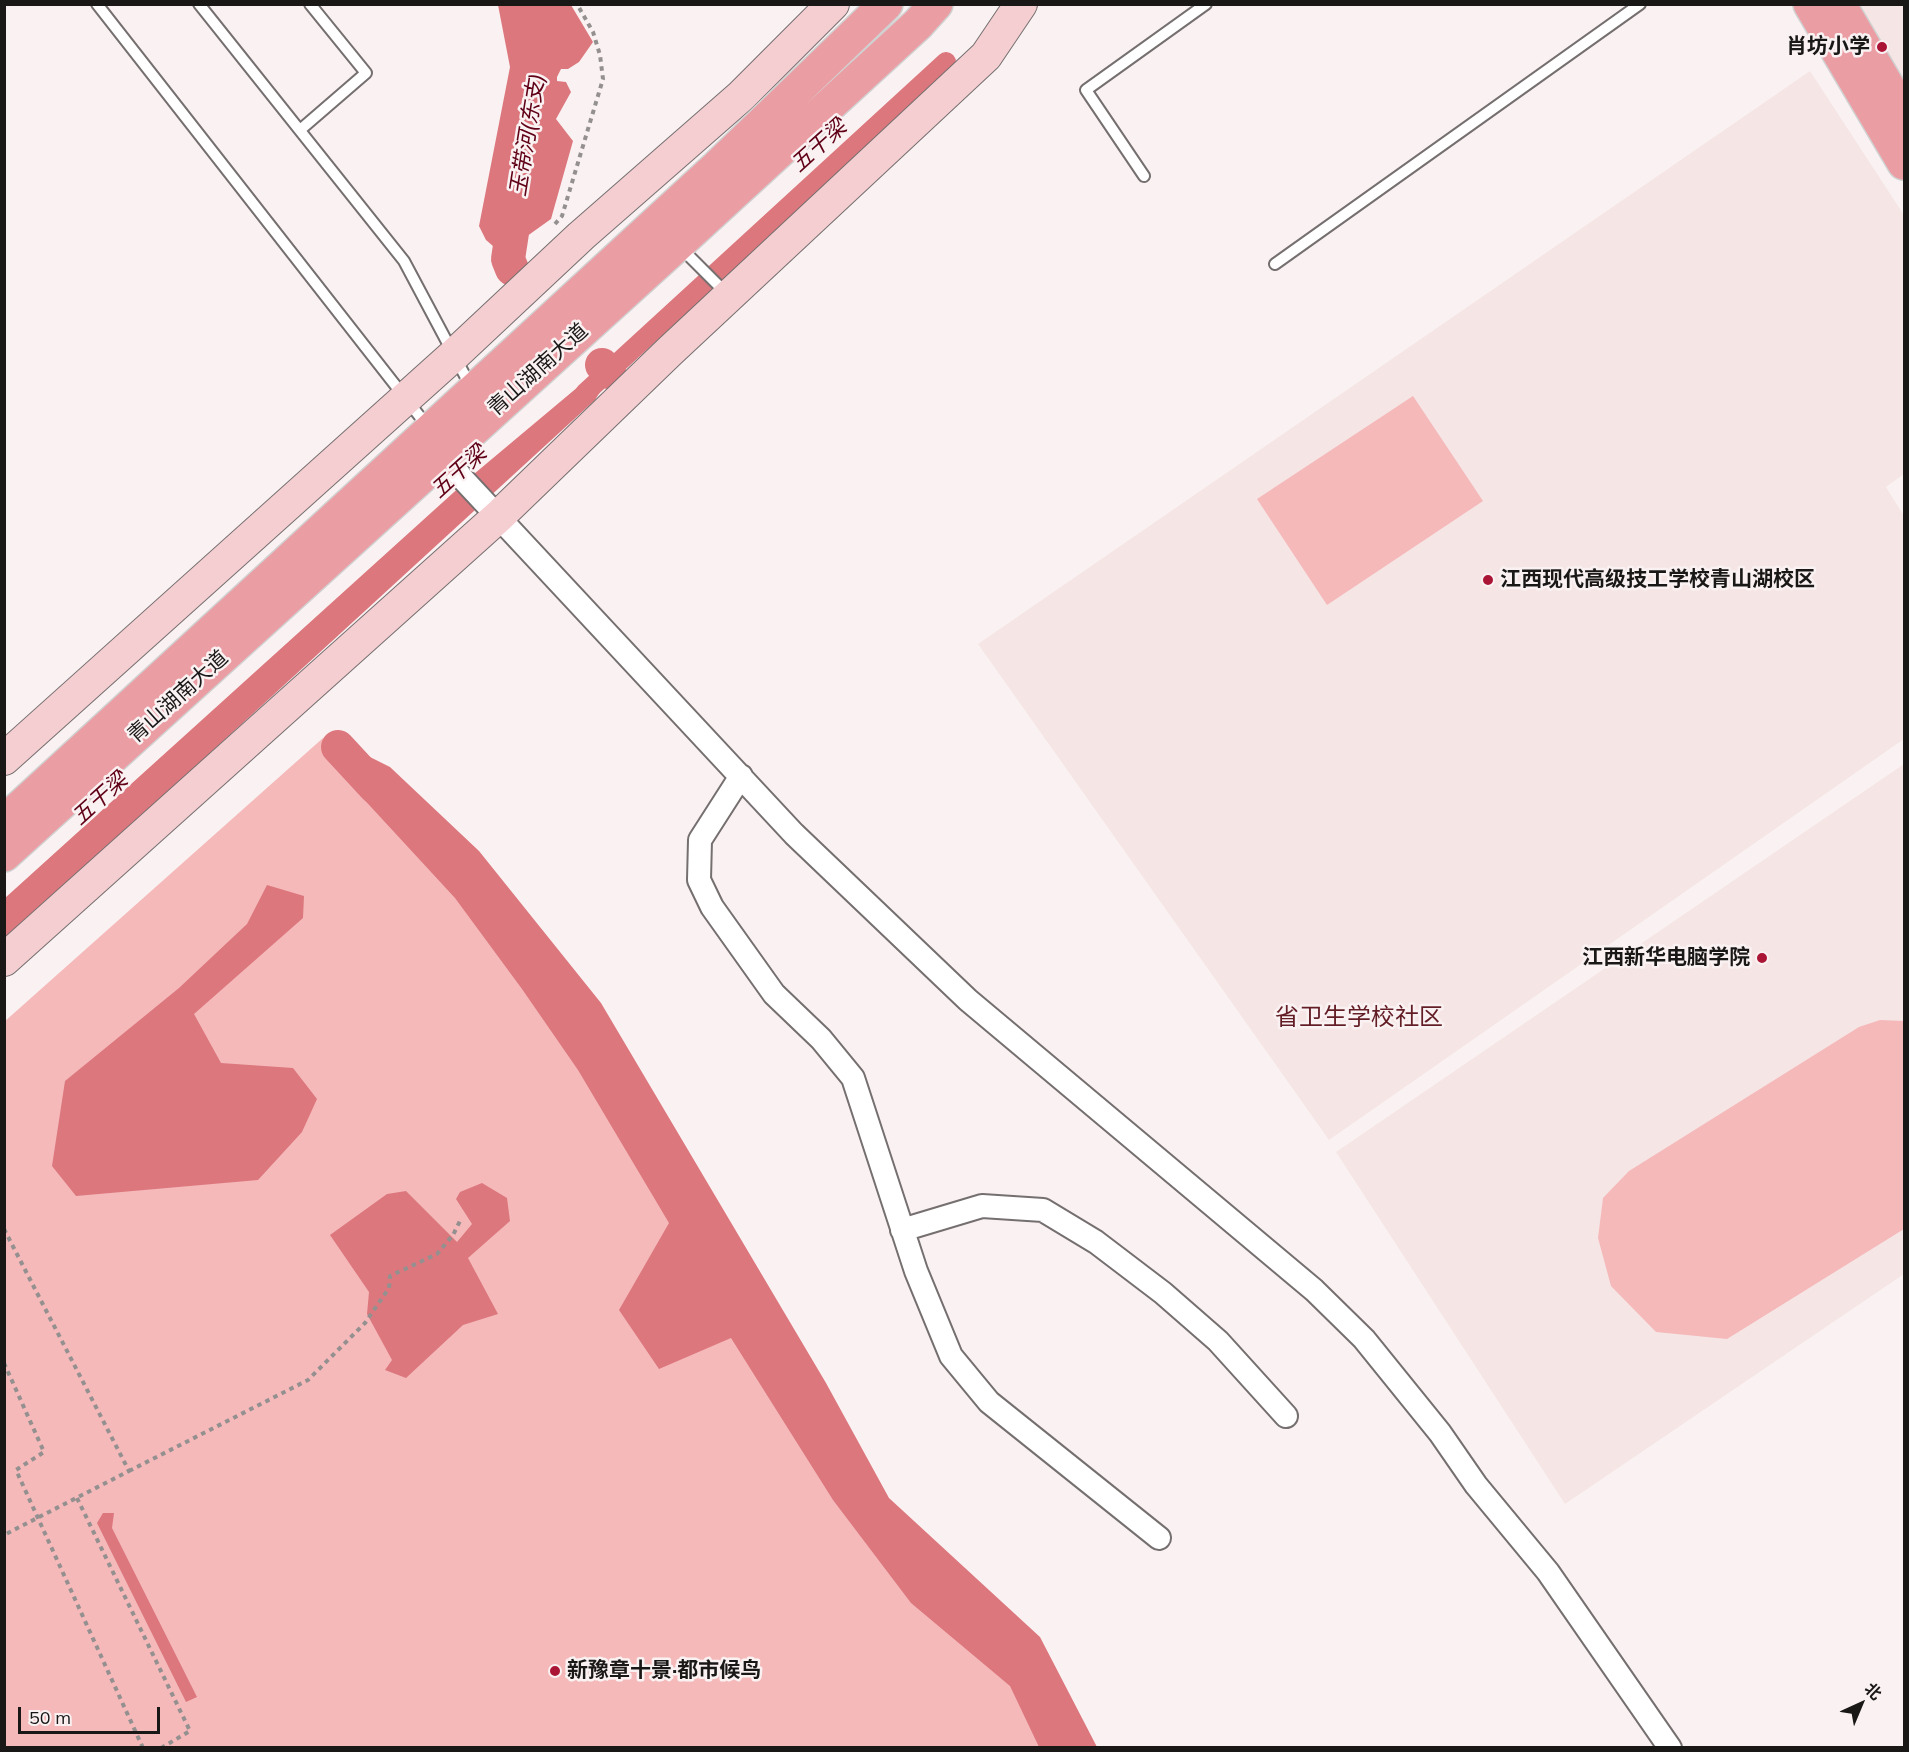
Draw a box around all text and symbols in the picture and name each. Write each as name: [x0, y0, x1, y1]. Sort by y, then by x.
place label: 肖坊小学: [1786, 34, 1870, 60]
marker: 肖坊小学: [1875, 40, 1889, 54]
water label: 玉带河(东支): [505, 72, 551, 198]
water label: 五干梁: [786, 114, 852, 178]
street label: 青山湖南大道: [483, 318, 593, 422]
water label: 五干梁: [426, 440, 492, 504]
place label: 江西现代高级技工学校青山湖校区: [1500, 567, 1815, 593]
marker: 江西现代高级技工学校青山湖校区: [1481, 573, 1495, 587]
street label: 青山湖南大道: [123, 645, 233, 749]
water label: 五干梁: [67, 767, 133, 831]
place label: 江西新华电脑学院: [1582, 945, 1750, 971]
marker: 江西新华电脑学院: [1755, 951, 1769, 965]
district label: 省卫生学校社区: [1275, 1004, 1443, 1032]
place label: 新豫章十景·都市候鸟: [567, 1658, 761, 1684]
marker: 新豫章十景·都市候鸟: [548, 1664, 562, 1678]
north arrow: [1831, 1674, 1891, 1734]
text: 北: [1861, 1678, 1886, 1704]
scale bar: [21, 1695, 164, 1733]
text: 50 m: [29, 1706, 71, 1729]

